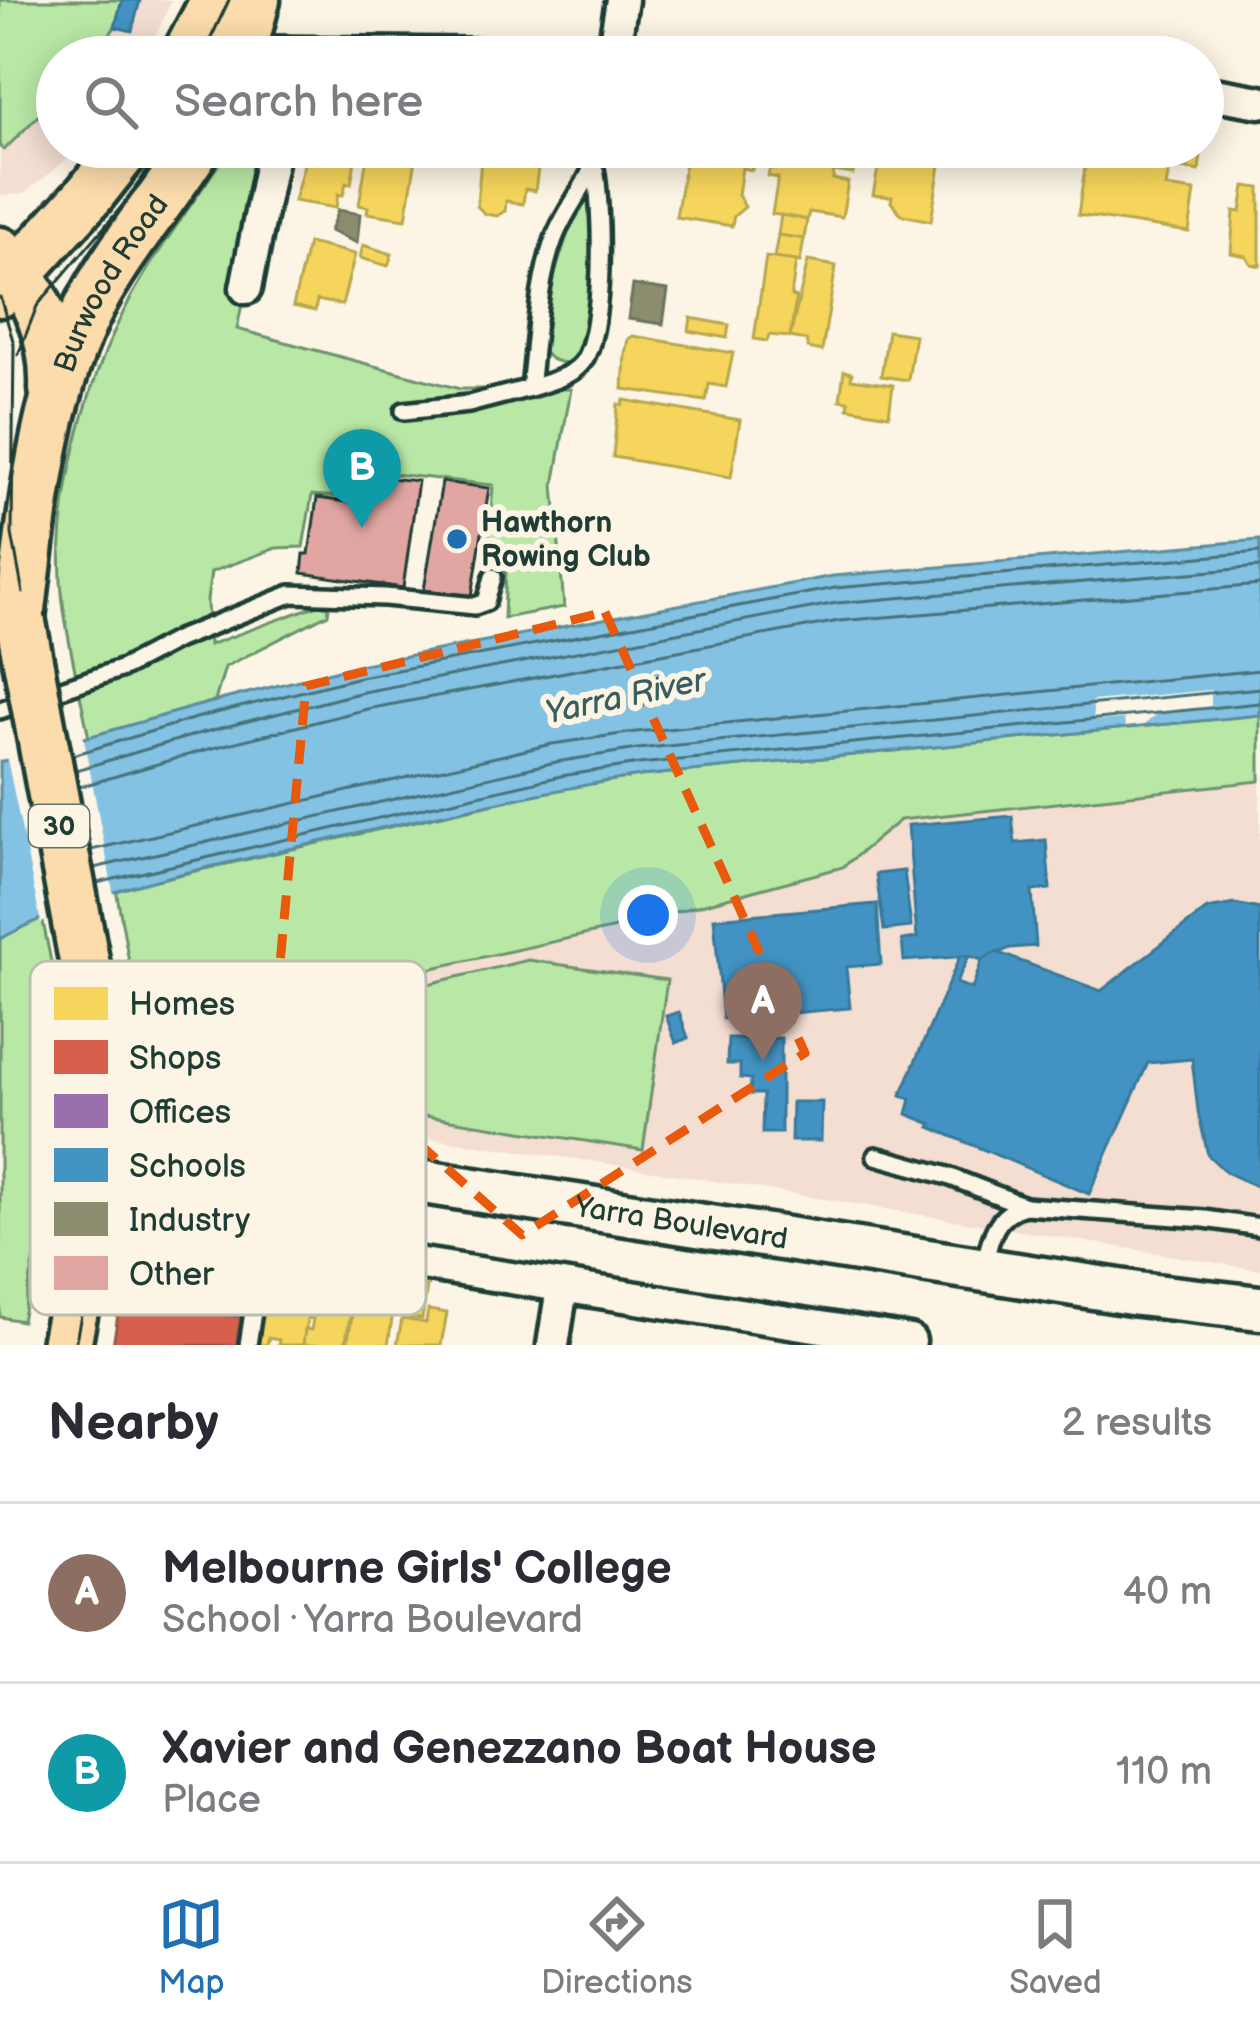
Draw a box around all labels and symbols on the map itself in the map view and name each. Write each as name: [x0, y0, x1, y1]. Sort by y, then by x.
street label: Burwood Road: [47, 188, 177, 377]
pin: B: [323, 429, 401, 528]
place label: Hawthorn Rowing Club: [481, 505, 651, 575]
marker: Hawthorn Rowing Club: [444, 526, 470, 552]
water label: Yarra River: [542, 660, 711, 733]
road number: 30: [29, 805, 89, 847]
your location: [618, 885, 678, 945]
legend: [30, 961, 426, 1315]
pin: A: [724, 962, 802, 1061]
text: Homes: [129, 985, 235, 1025]
text: Shops: [129, 1039, 221, 1079]
text: Offices: [129, 1093, 231, 1133]
text: Schools: [129, 1147, 246, 1187]
street label: Yarra Boulevard: [571, 1189, 790, 1258]
text: Industry: [129, 1201, 250, 1241]
text: Other: [129, 1255, 215, 1295]

